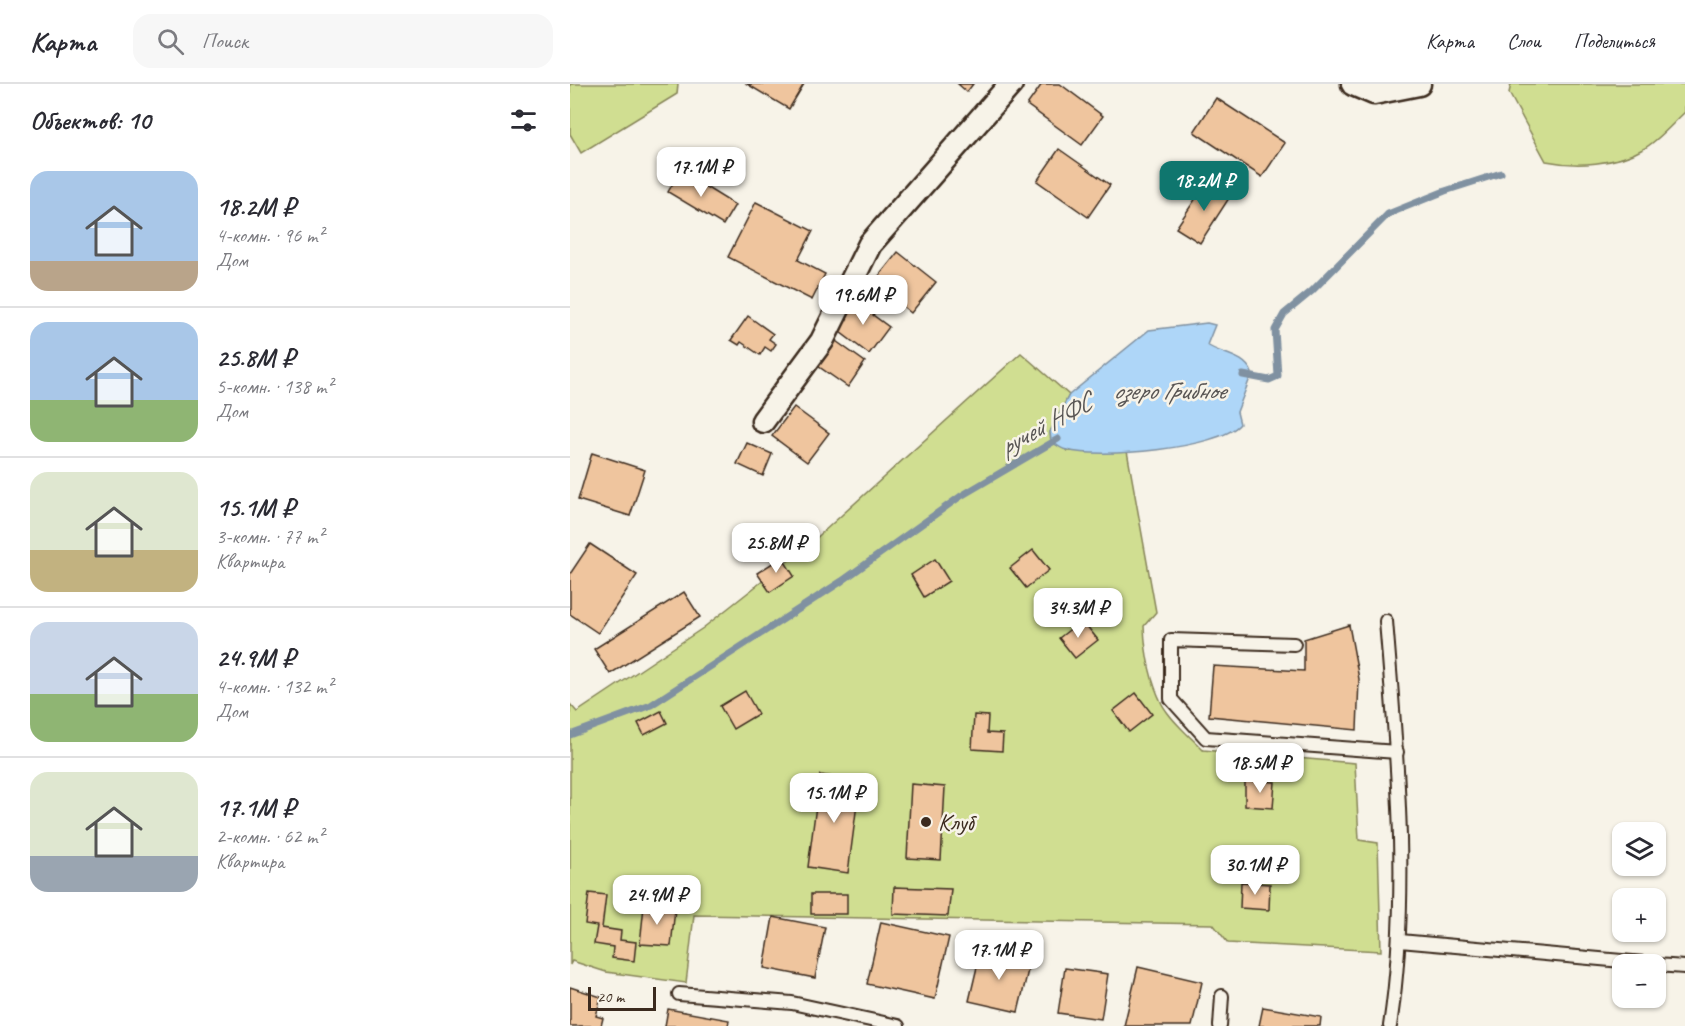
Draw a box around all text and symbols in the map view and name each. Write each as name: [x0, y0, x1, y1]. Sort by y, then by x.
search box: [133, 14, 553, 68]
text: Карта: [30, 24, 97, 59]
icon: search: [154, 25, 187, 58]
text: Поиск: [202, 27, 248, 55]
text: Карта: [1426, 28, 1474, 54]
text: Слои: [1507, 28, 1541, 54]
text: Поделиться: [1574, 28, 1655, 54]
text: Объектов: 10: [30, 104, 150, 137]
icon: filters: [507, 104, 540, 137]
pin: 17.1M ₽: [646, 147, 756, 198]
text: 17.1M ₽: [671, 154, 731, 179]
pin: 18.2M ₽: [1149, 161, 1259, 212]
text: 18.2M ₽: [1174, 168, 1234, 193]
text: 18.2M ₽: [216, 190, 295, 223]
icon: home: [78, 195, 150, 267]
text: 4-комн. · 96 m²: [216, 223, 324, 248]
text: Дом: [216, 248, 248, 273]
pin: 19.6M ₽: [808, 275, 918, 326]
text: 19.6M ₽: [833, 282, 893, 307]
text: 25.8M ₽: [216, 341, 295, 374]
icon: home: [78, 346, 150, 418]
text: 5-комн. · 138 m²: [216, 374, 333, 399]
water label: озеро Грибное: [1113, 374, 1229, 407]
water label: ручей НФС: [993, 383, 1103, 464]
text: Дом: [216, 399, 248, 424]
text: 15.1M ₽: [216, 491, 295, 524]
icon: home: [78, 496, 150, 568]
pin: 25.8M ₽: [721, 523, 831, 574]
text: 3-комн. · 77 m²: [216, 524, 324, 549]
text: 25.8M ₽: [746, 530, 806, 555]
text: Квартира: [216, 549, 284, 574]
pin: 34.3M ₽: [1023, 588, 1133, 639]
text: 34.3M ₽: [1048, 595, 1108, 620]
text: 24.9M ₽: [216, 641, 295, 674]
icon: home: [78, 646, 150, 718]
text: 4-комн. · 132 m²: [216, 674, 333, 699]
text: Дом: [216, 699, 248, 724]
pin: 18.5M ₽: [1205, 743, 1315, 794]
text: 18.5M ₽: [1230, 750, 1290, 775]
pin: 15.1M ₽: [779, 773, 889, 824]
text: 15.1M ₽: [804, 780, 864, 805]
text: 17.1M ₽: [216, 791, 295, 824]
icon: home: [78, 796, 150, 868]
place label: Клуб: [938, 807, 978, 837]
marker: Клуб: [919, 815, 933, 829]
map controls: [1612, 822, 1666, 1008]
button: layers: [1612, 822, 1666, 876]
text: 2-комн. · 62 m²: [216, 824, 324, 849]
pin: 30.1M ₽: [1200, 845, 1310, 896]
text: Квартира: [216, 849, 284, 874]
text: 30.1M ₽: [1225, 852, 1285, 877]
pin: 24.9M ₽: [602, 875, 712, 926]
text: 24.9M ₽: [627, 882, 687, 907]
button: +: [1612, 888, 1666, 942]
pin: 17.1M ₽: [944, 930, 1054, 981]
text: 17.1M ₽: [969, 937, 1029, 962]
button: −: [1612, 954, 1666, 1008]
scale bar: [588, 984, 656, 1012]
text: 20 m: [597, 987, 624, 1007]

